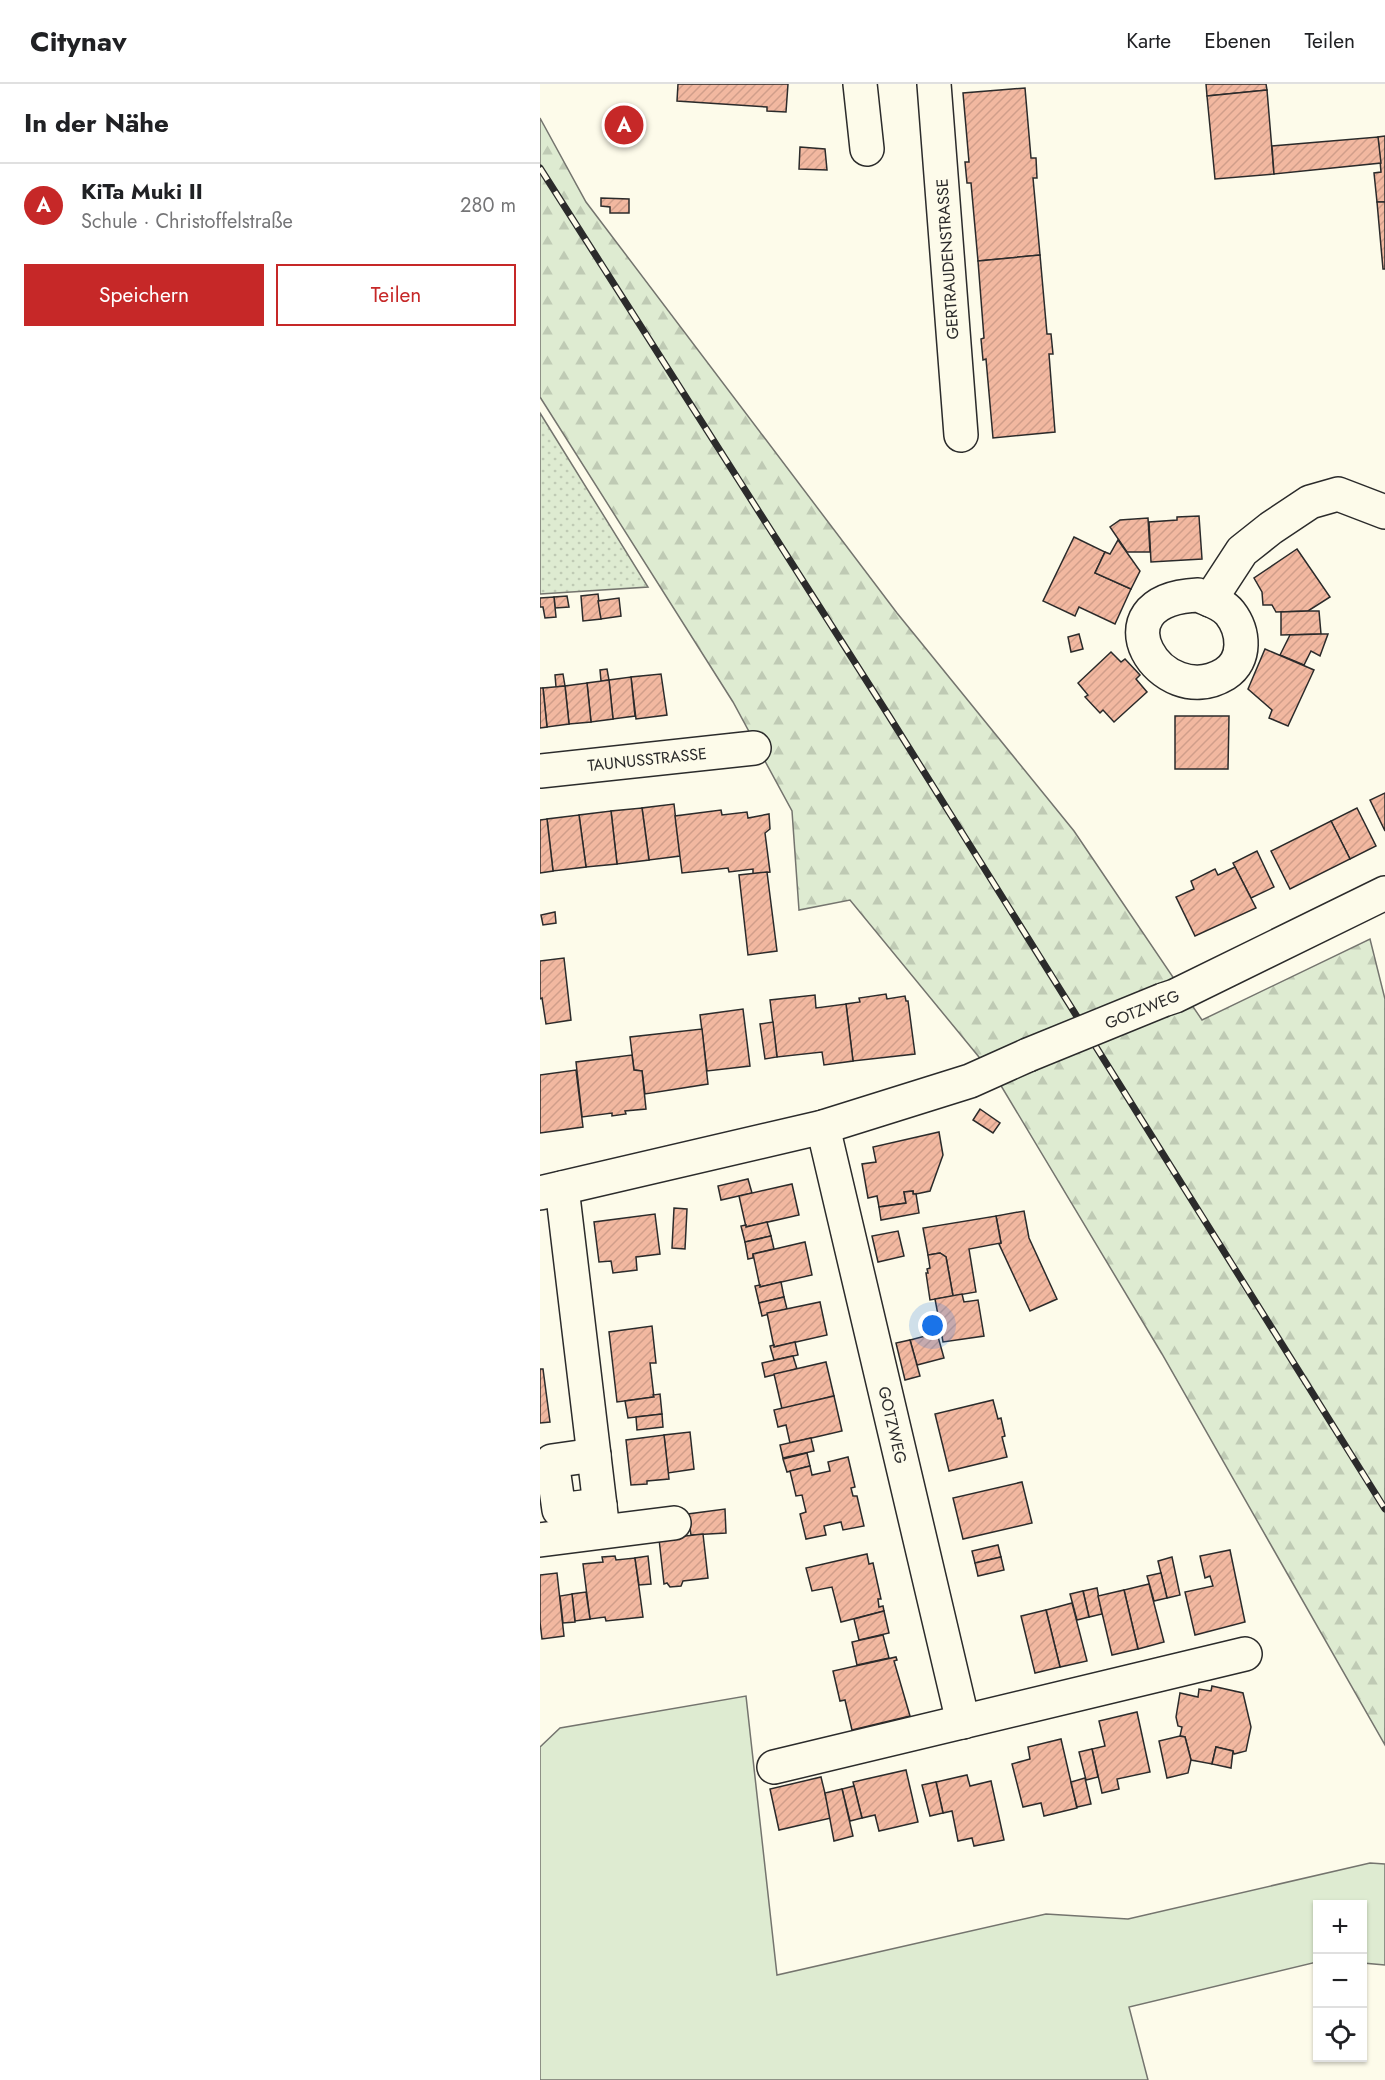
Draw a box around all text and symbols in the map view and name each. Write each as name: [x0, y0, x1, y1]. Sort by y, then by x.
text: Citynav: [30, 21, 127, 62]
text: Karte: [1126, 26, 1171, 56]
text: Ebenen: [1204, 26, 1271, 56]
text: Teilen: [1304, 26, 1355, 56]
pin: A: [604, 102, 644, 147]
text: In der Nähe: [24, 104, 169, 142]
text: KiTa Muki II: [81, 175, 203, 207]
street label: GERTRAUDENSTRASSE: [930, 178, 965, 340]
text: A: [36, 191, 51, 220]
text: 280 m: [460, 191, 516, 220]
text: Schule · Christoffelstraße: [81, 207, 293, 236]
button: Speichern: [24, 264, 264, 326]
button: Teilen: [276, 264, 516, 326]
street label: TAUNUSSTRASSE: [586, 742, 708, 777]
street label: GOTZWEG: [1101, 984, 1183, 1035]
your location: [918, 1311, 947, 1340]
street label: GOTZWEG: [872, 1384, 913, 1466]
map controls: [1313, 1900, 1367, 2062]
button: +: [1313, 1900, 1367, 1954]
button: −: [1313, 1954, 1367, 2008]
button: locate: [1313, 2008, 1367, 2062]

